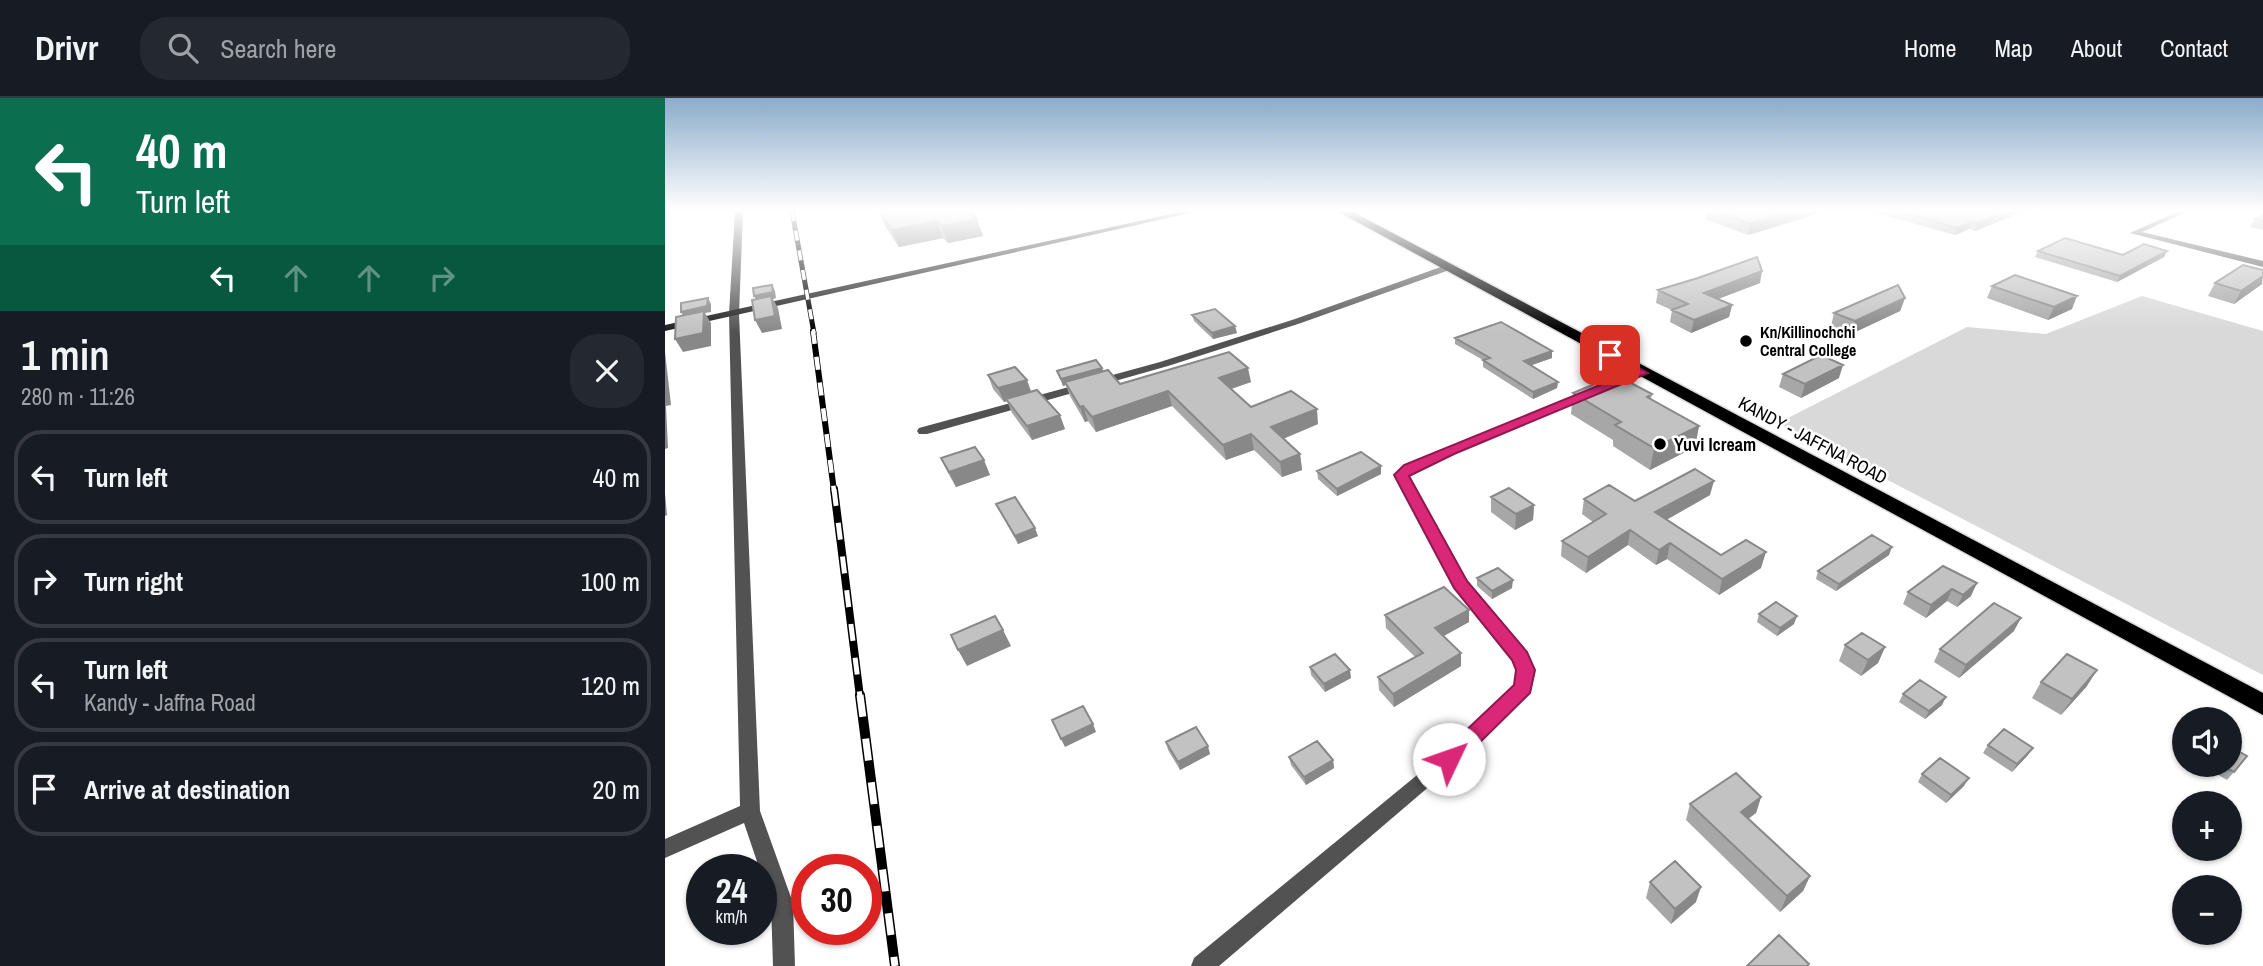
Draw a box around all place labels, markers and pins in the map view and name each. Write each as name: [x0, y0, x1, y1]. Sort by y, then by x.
place label: Kn/Killinochchi Central College: [1760, 321, 1856, 361]
pin: [1580, 325, 1640, 385]
marker: Kn/Killinochchi Central College: [1738, 333, 1754, 349]
place label: Yuvi Icream: [1674, 432, 1756, 457]
marker: Yuvi Icream: [1652, 436, 1668, 452]

